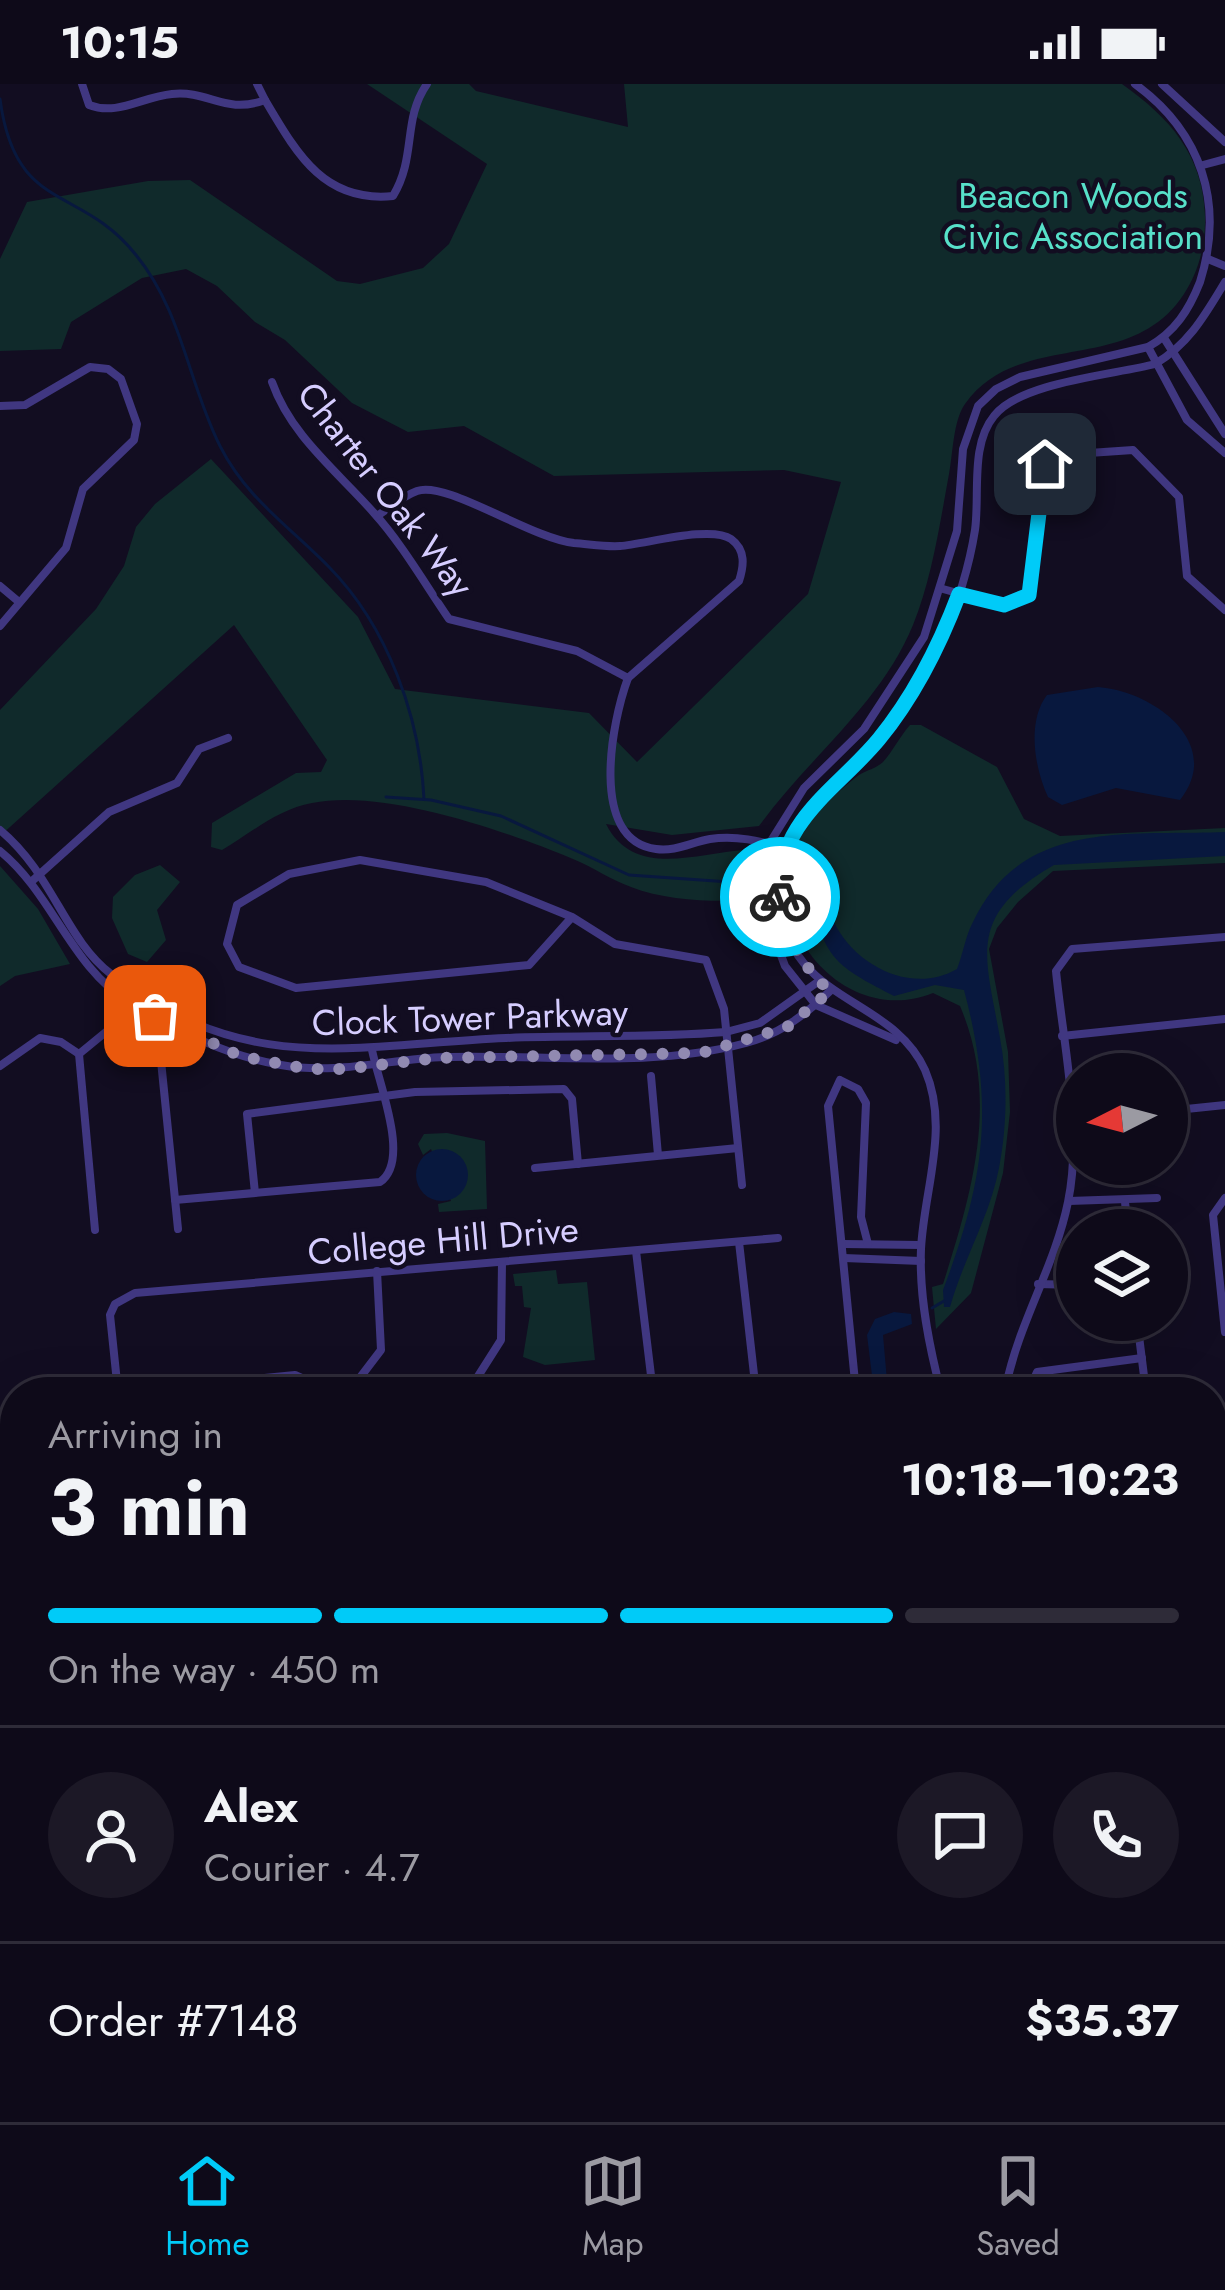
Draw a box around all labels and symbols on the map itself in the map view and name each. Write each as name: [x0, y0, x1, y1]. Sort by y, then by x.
park label: Beacon Woods Civic Association: [943, 169, 1203, 262]
street label: Charter Oak Way: [285, 370, 487, 608]
pin: [994, 413, 1096, 515]
courier: [720, 837, 840, 957]
pin: [104, 965, 206, 1067]
street label: Clock Tower Parkway: [311, 985, 629, 1049]
north arrow: [1056, 1053, 1188, 1185]
street label: College Hill Drive: [305, 1202, 581, 1278]

